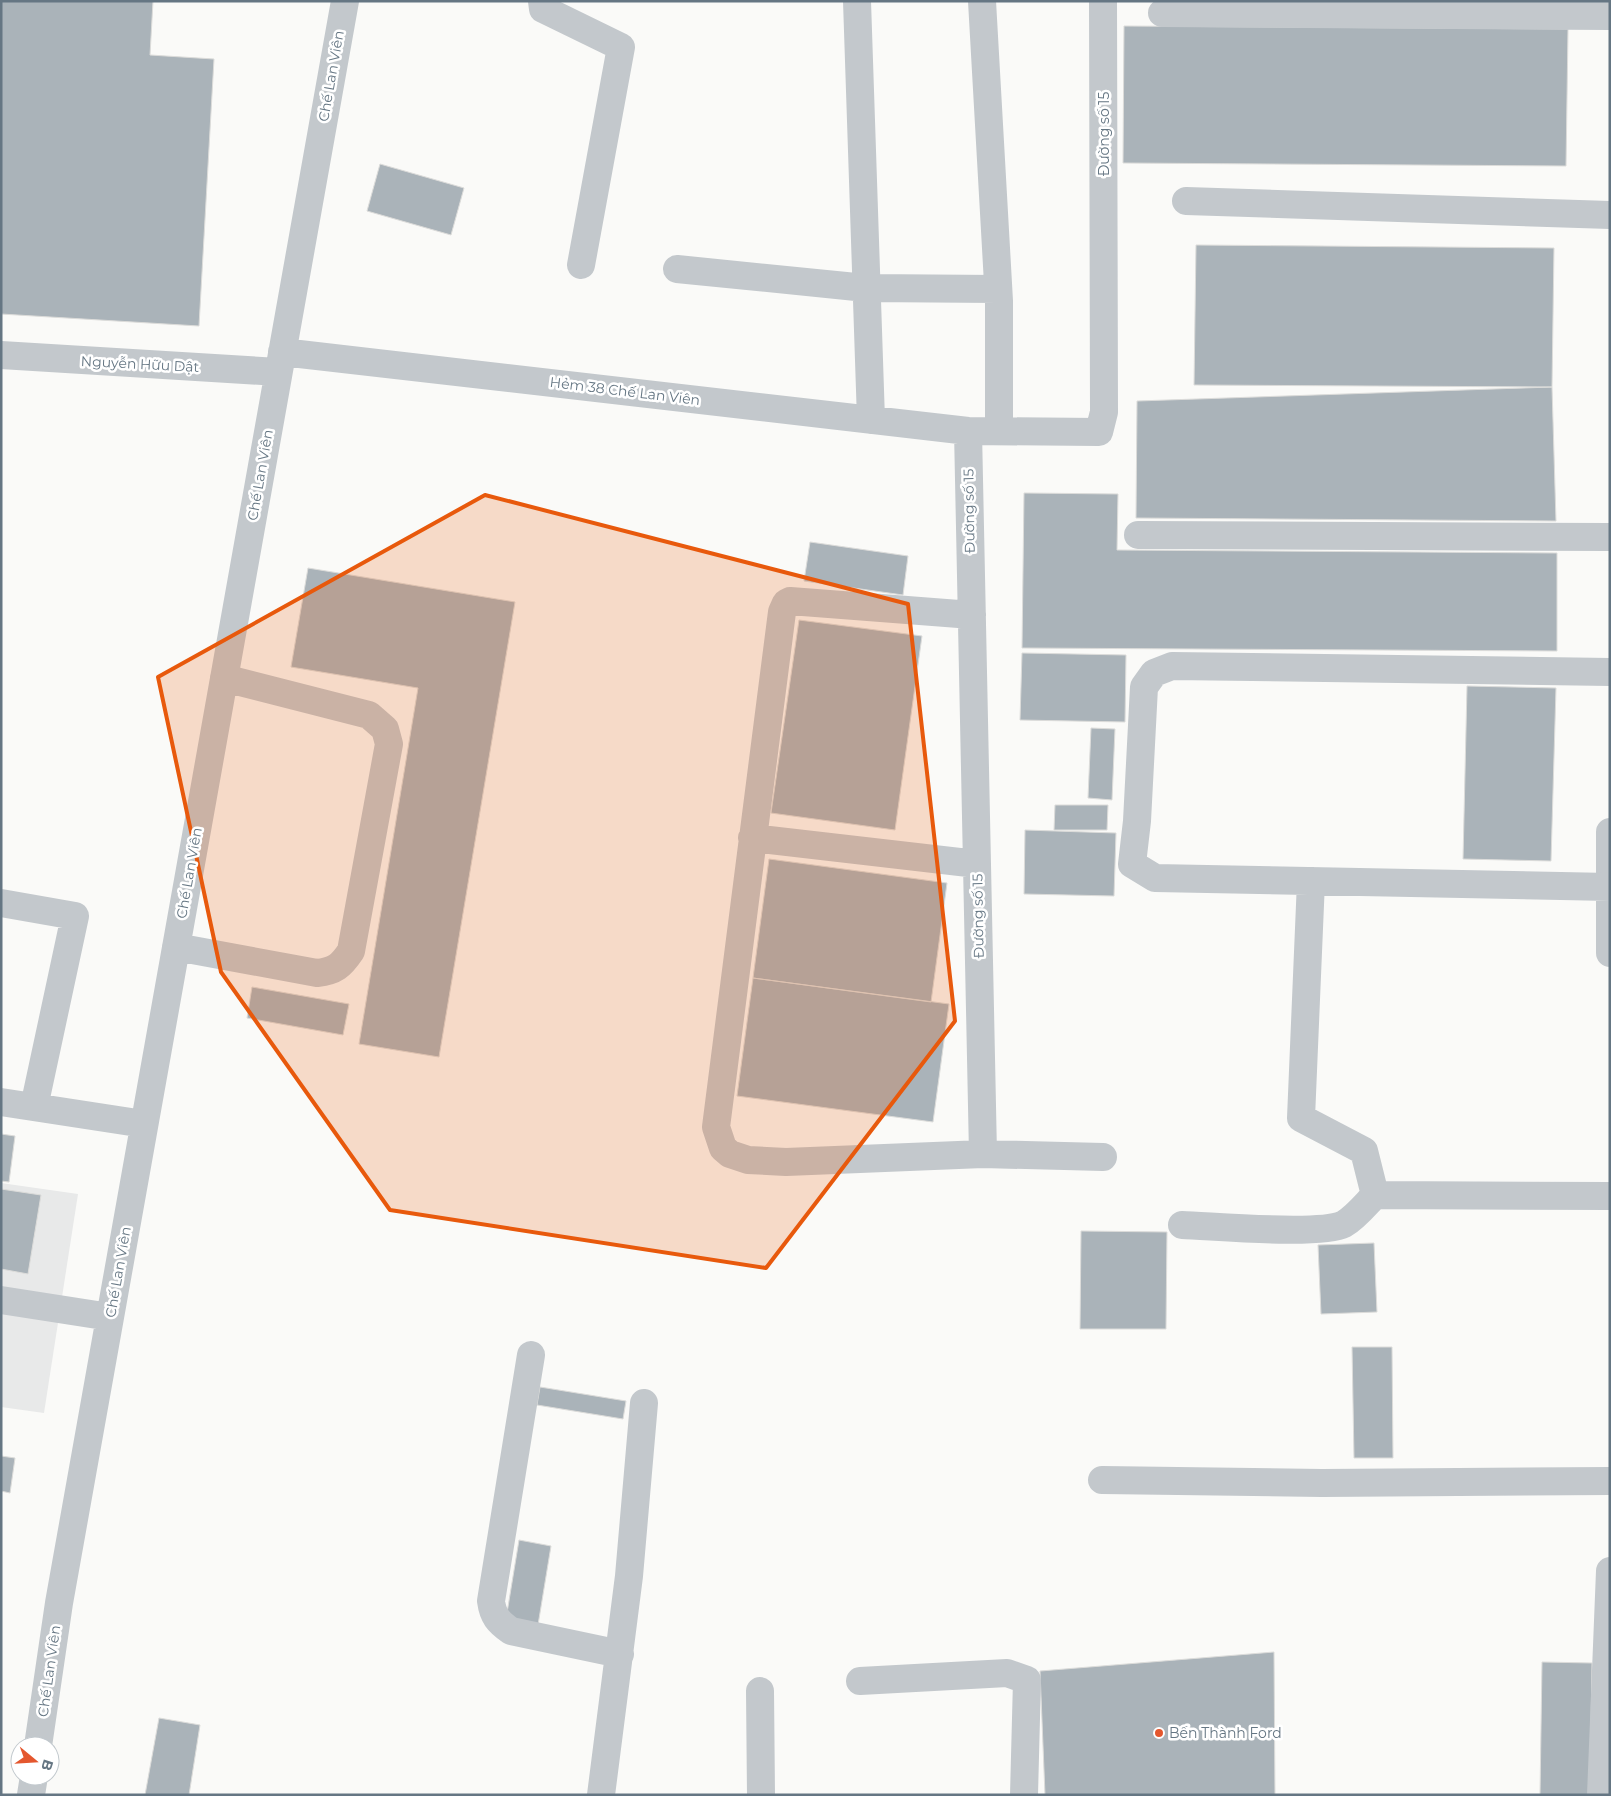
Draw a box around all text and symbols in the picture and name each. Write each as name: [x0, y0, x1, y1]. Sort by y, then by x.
street label: Chế Lan Viên: [314, 29, 348, 123]
street label: Đường số 15: [1095, 92, 1113, 176]
street label: Nguyễn Hữu Dật: [80, 352, 200, 376]
street label: Hẻm 38 Chế Lan Viên: [549, 373, 701, 409]
street label: Chế Lan Viên: [243, 428, 277, 522]
street label: Đường số 15: [959, 468, 979, 553]
street label: Chế Lan Viên: [172, 826, 206, 920]
street label: Đường số 15: [968, 873, 988, 958]
street label: Chế Lan Viên: [101, 1225, 135, 1319]
street label: Chế Lan Viên: [34, 1624, 64, 1718]
place label: Bến Thành Ford: [1169, 1724, 1282, 1742]
marker: Bến Thành Ford: [1153, 1727, 1165, 1739]
north arrow: [10, 1736, 60, 1786]
text: B: [37, 1757, 58, 1773]

